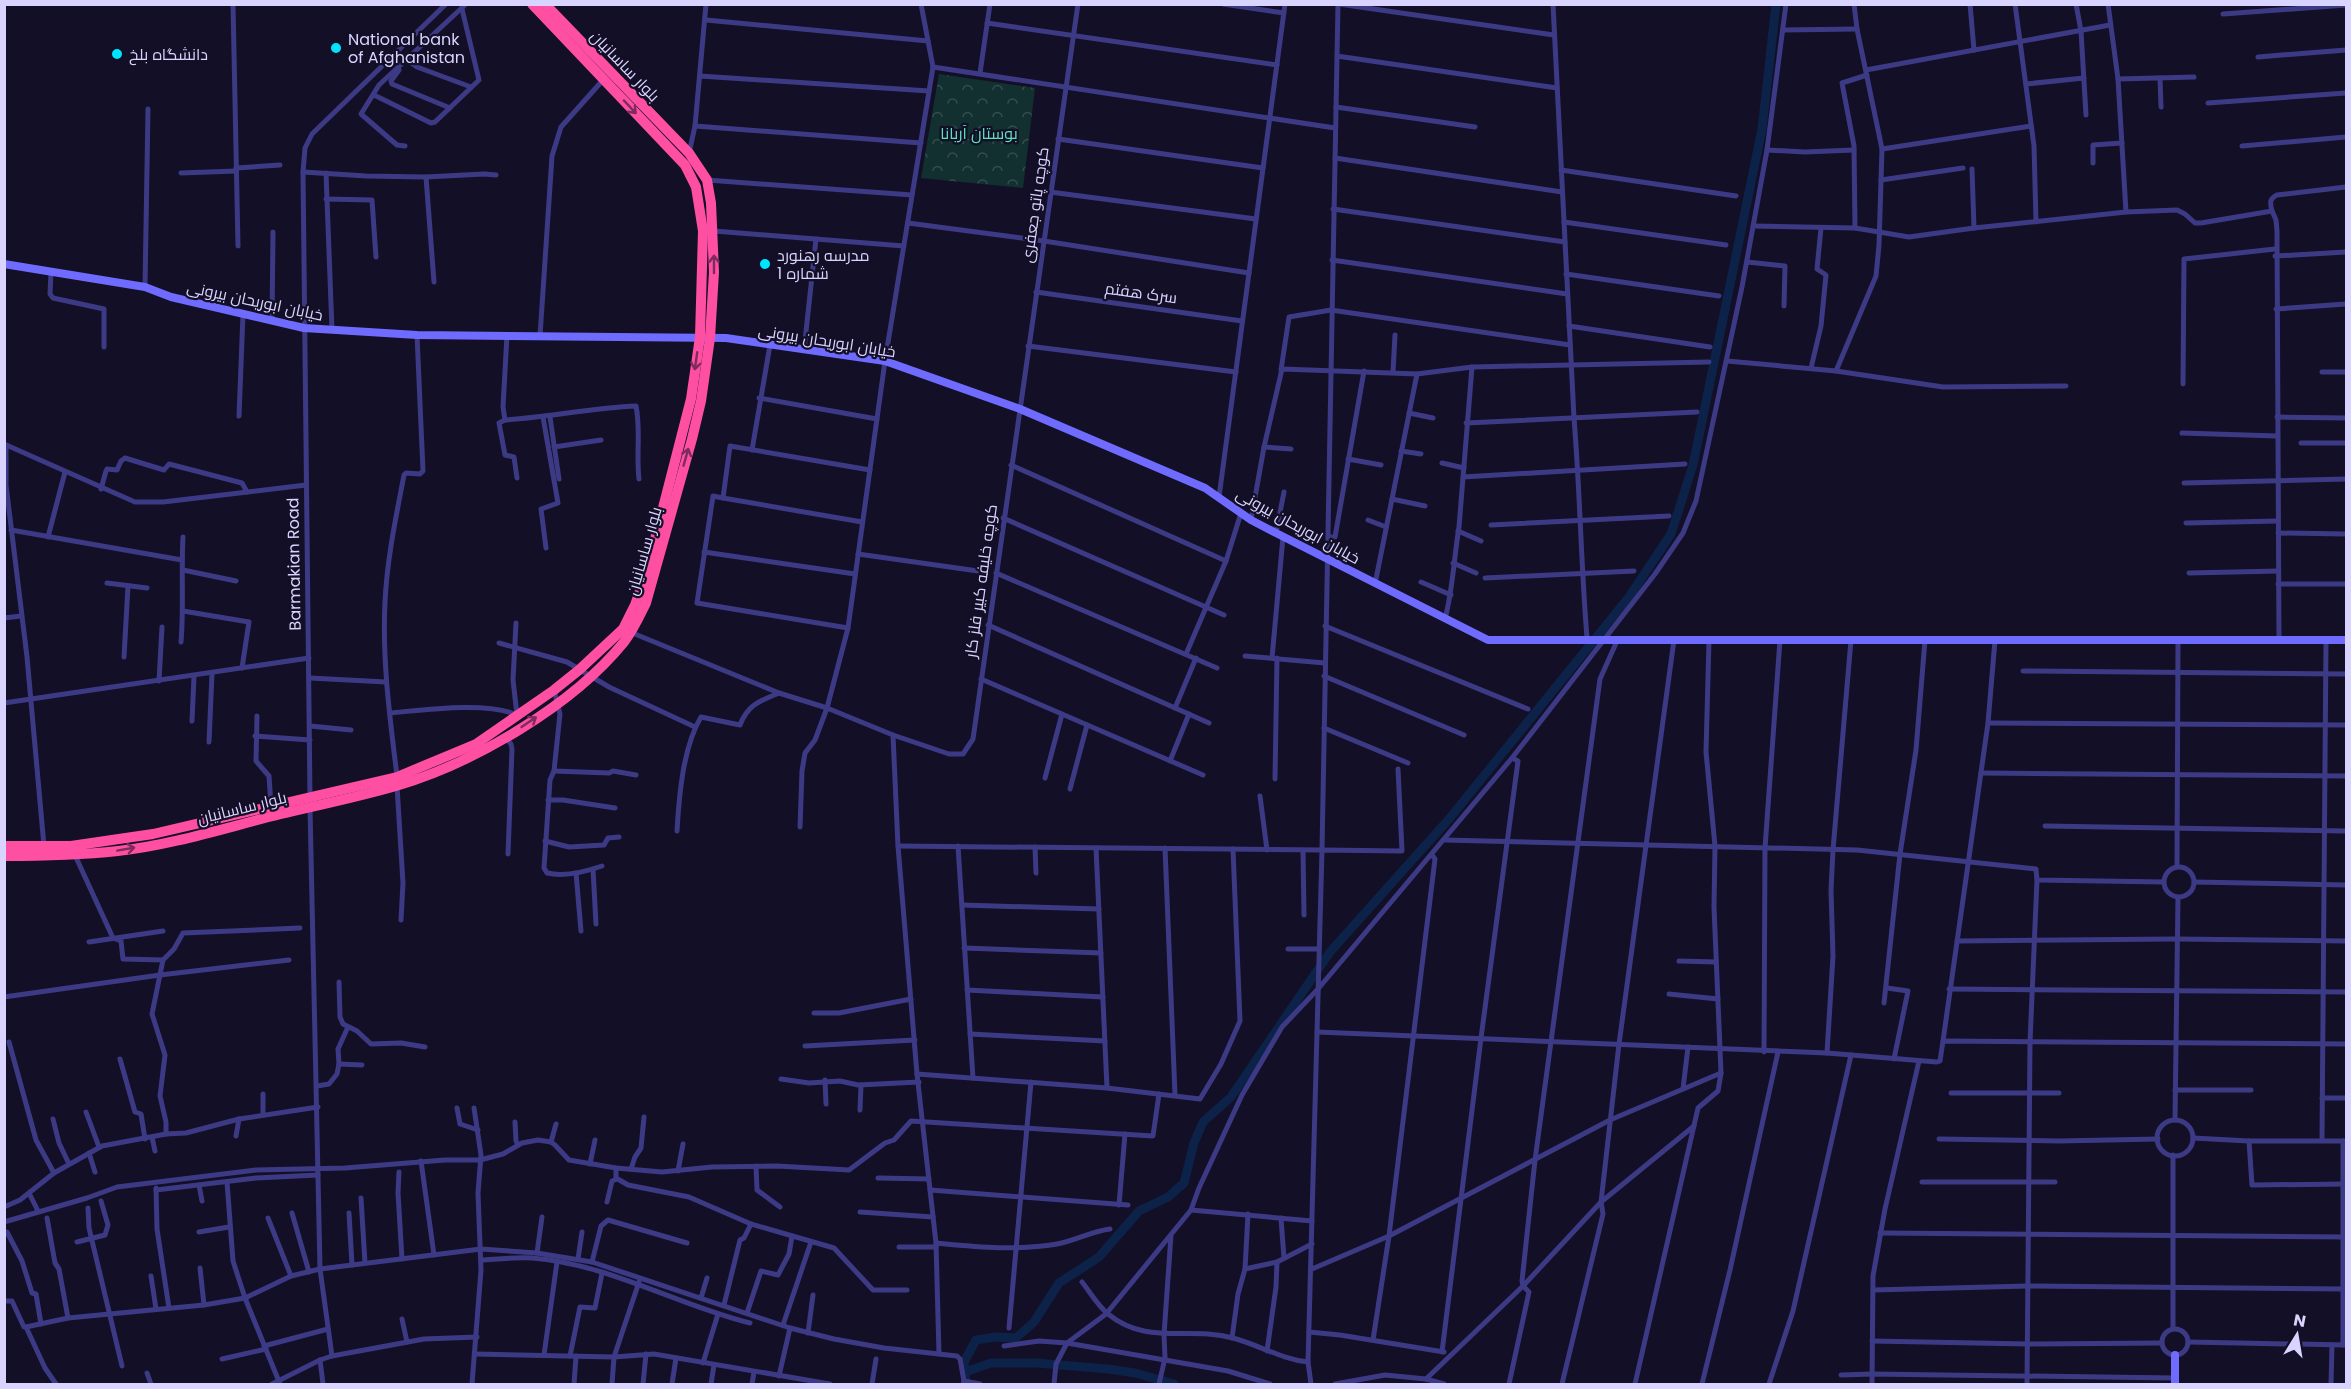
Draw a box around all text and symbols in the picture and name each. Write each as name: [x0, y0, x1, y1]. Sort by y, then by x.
street label: بلوار ساسانیان: [585, 25, 665, 107]
place label: National bank of Afghanistan: [348, 28, 465, 69]
marker: National bank of Afghanistan: [329, 41, 343, 55]
place label: دانشگاه بلخ: [129, 43, 208, 66]
marker: دانشگاه بلخ: [110, 47, 124, 61]
one-way arrow: [623, 99, 637, 114]
park label: بوستان آریانا: [940, 122, 1018, 145]
street label: کوچه پاتو جعفری: [1015, 146, 1055, 264]
place label: مدرسه رهنورد شماره 1: [777, 244, 870, 285]
one-way arrow: [708, 255, 720, 275]
marker: مدرسه رهنورد شماره 1: [758, 257, 772, 271]
street label: خیابان ابوریحان بیرونی: [185, 275, 325, 327]
street label: سرک هفتم: [1103, 277, 1179, 309]
street label: خیابان ابوریحان بیرونی: [757, 319, 897, 363]
one-way arrow: [691, 350, 702, 370]
one-way arrow: [681, 448, 693, 467]
street label: خیابان ابوریحان بیرونی: [1232, 482, 1364, 570]
street label: Barmakian Road: [281, 497, 307, 631]
street label: کوچه خلیفه کبیر فلز کار: [959, 503, 1003, 660]
street label: بلوار ساسانیان: [620, 504, 668, 598]
one-way arrow: [521, 716, 537, 728]
street label: بلوار ساسانیان: [195, 786, 289, 830]
one-way arrow: [115, 843, 135, 854]
north arrow: [2267, 1305, 2327, 1365]
text: N: [2292, 1308, 2308, 1333]

